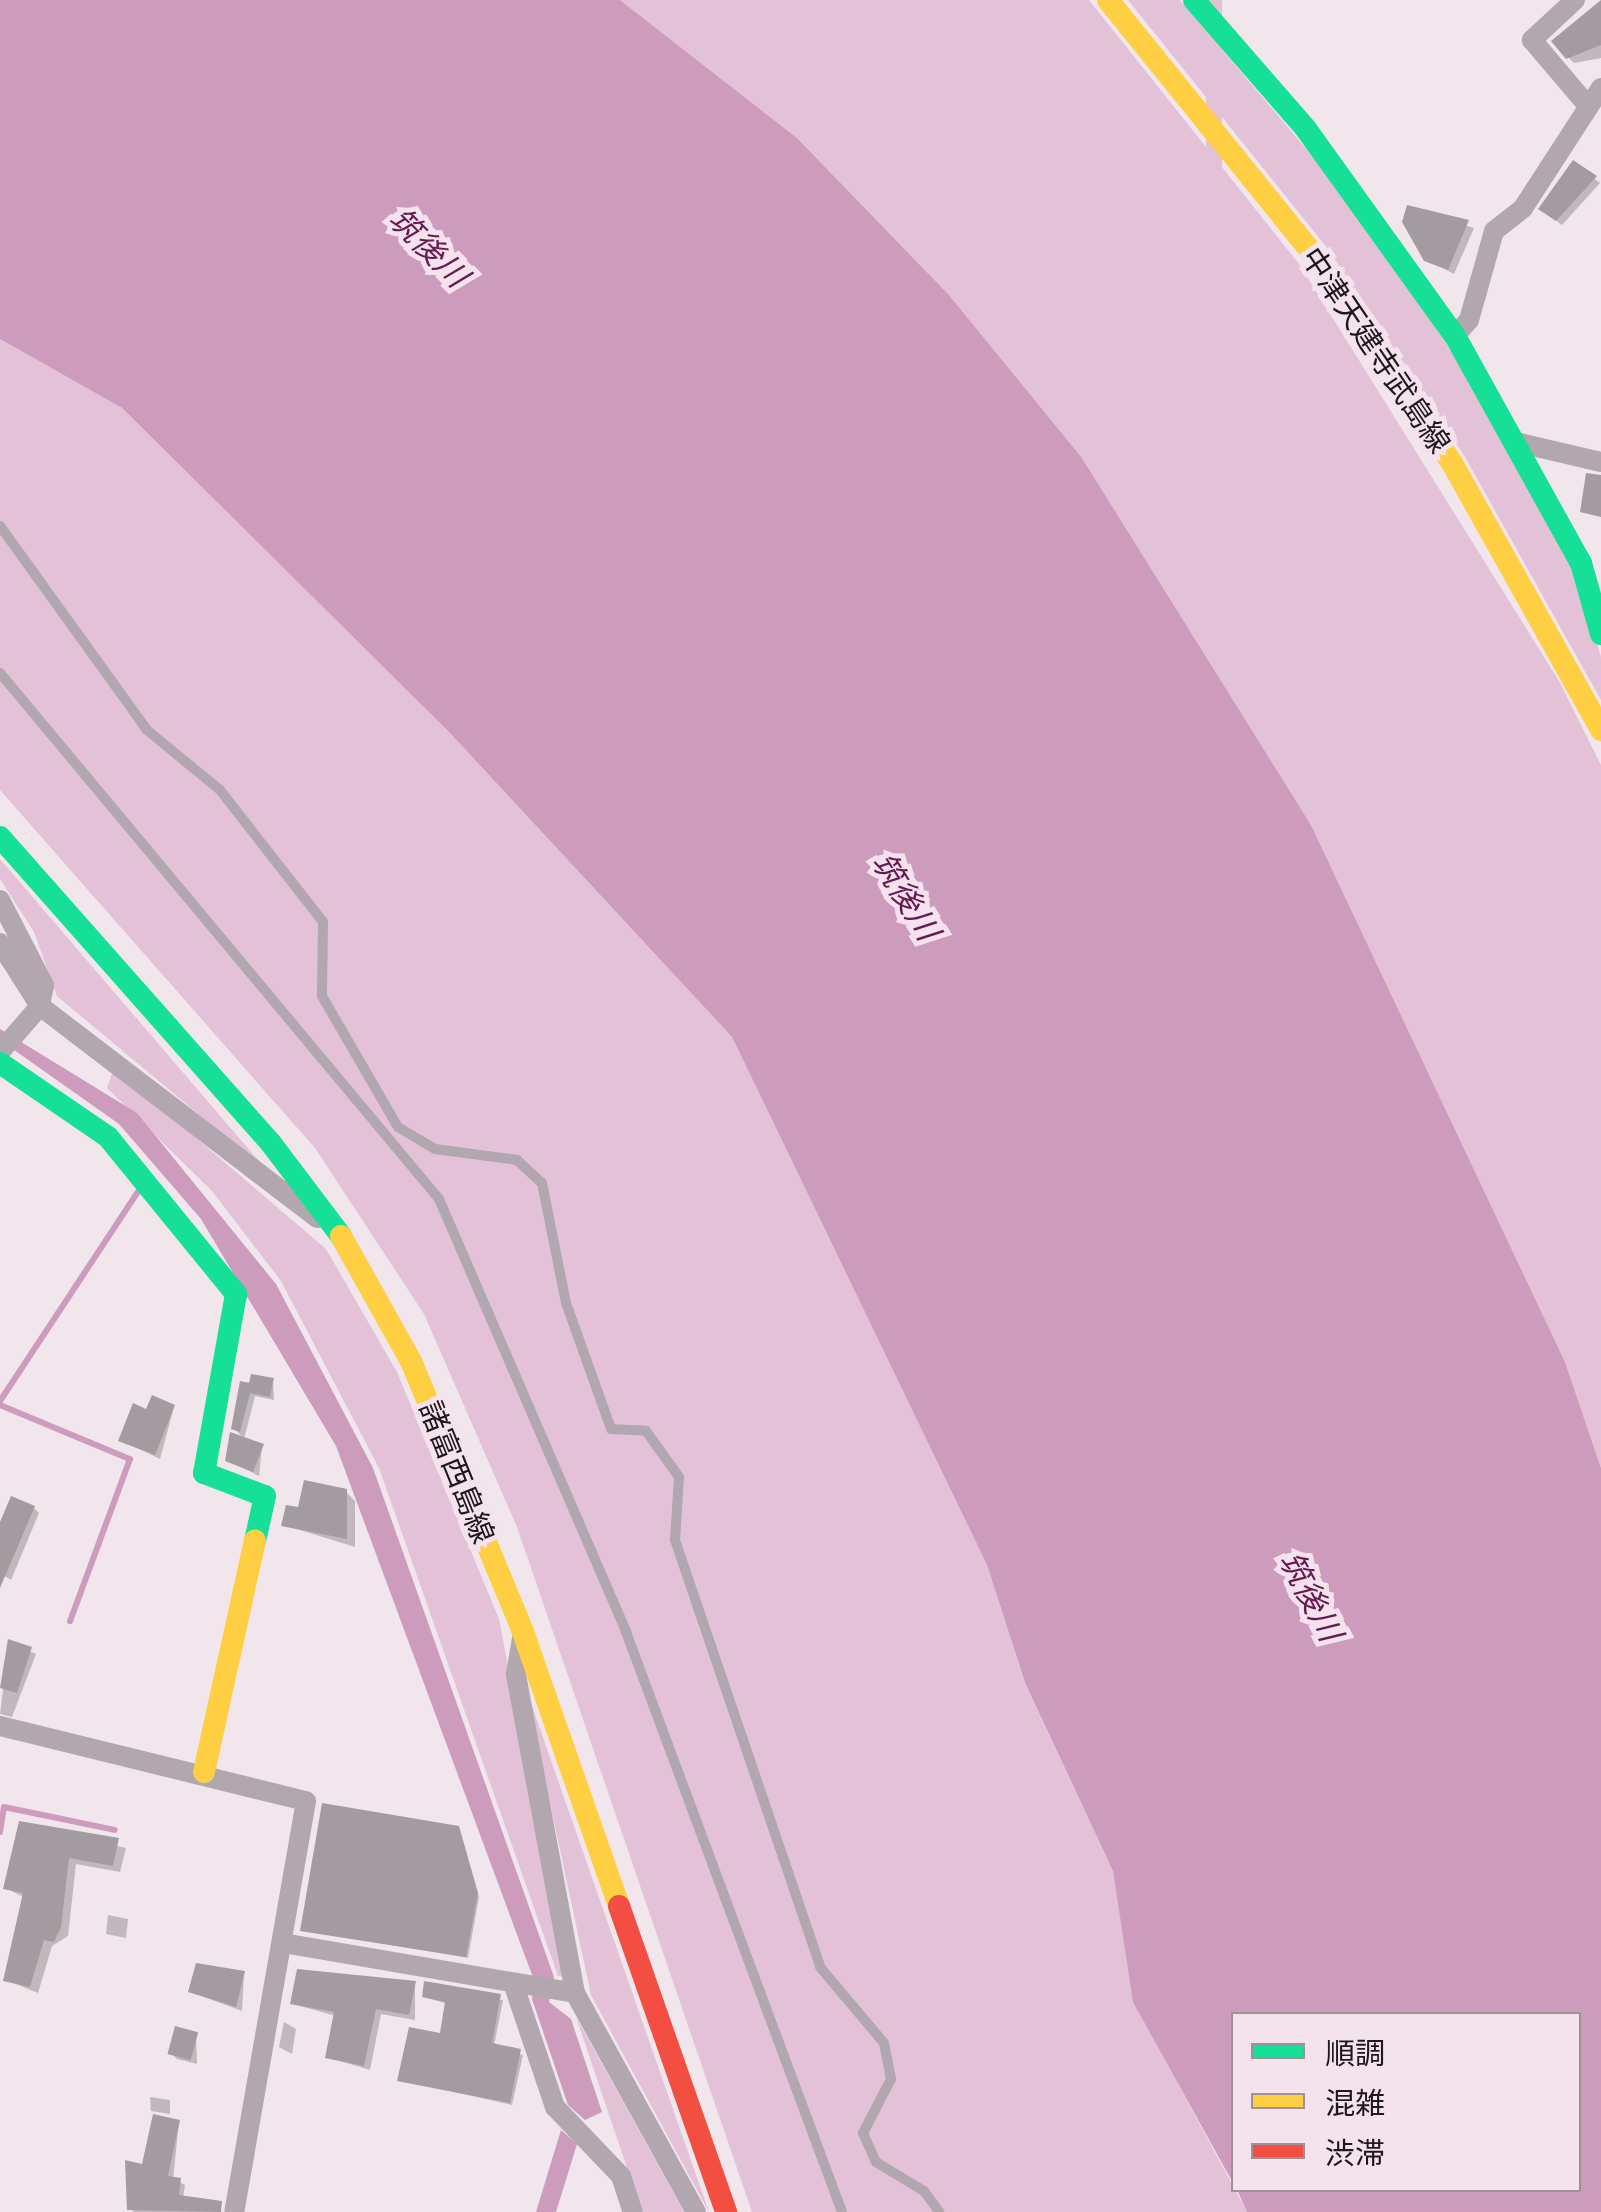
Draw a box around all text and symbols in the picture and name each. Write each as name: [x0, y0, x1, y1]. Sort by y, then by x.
water label: 筑後川: [381, 199, 477, 295]
street label: 中津天建寺武島線: [1294, 240, 1458, 460]
water label: 筑後川: [864, 845, 948, 947]
street label: 諸富西島線: [412, 1396, 502, 1548]
water label: 筑後川: [1272, 1545, 1350, 1647]
legend: [1231, 2012, 1581, 2192]
text: 順調: [1325, 2033, 1385, 2072]
text: 混雑: [1325, 2083, 1385, 2122]
text: 渋滞: [1325, 2133, 1385, 2172]

